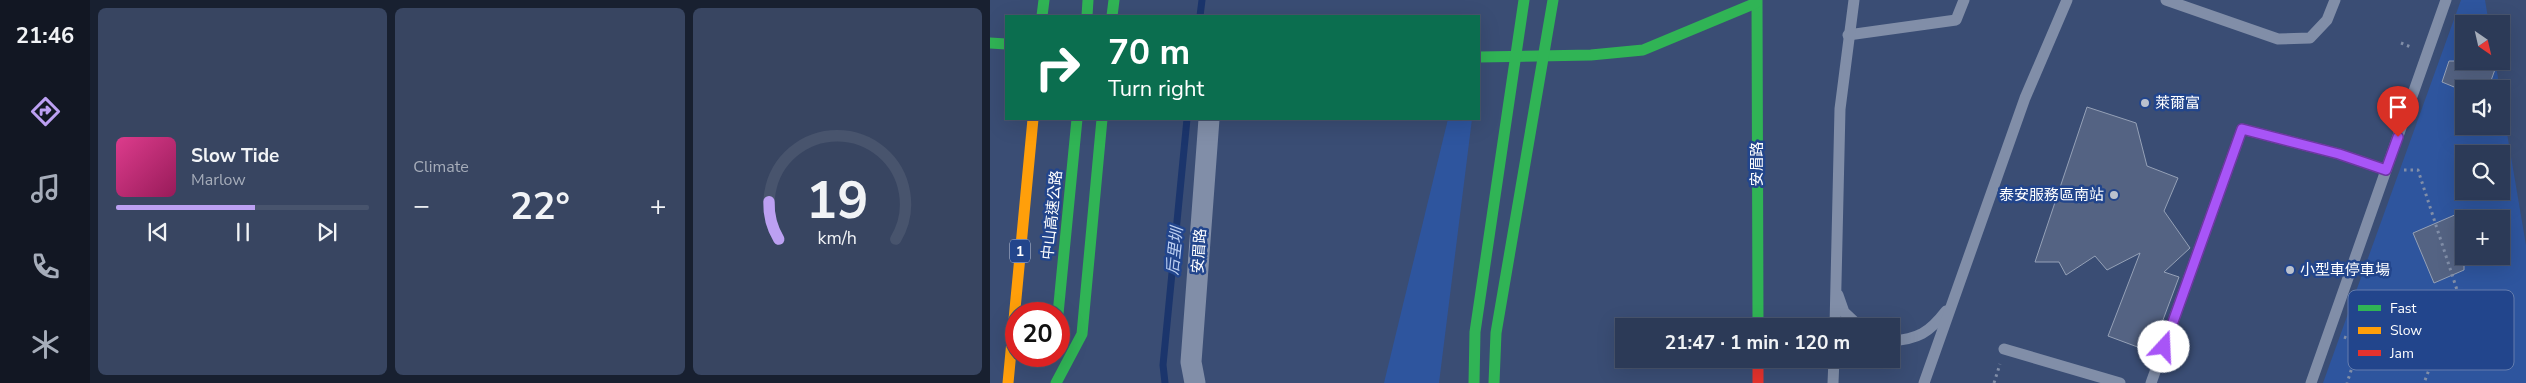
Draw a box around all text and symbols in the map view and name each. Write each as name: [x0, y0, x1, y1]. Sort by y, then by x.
north arrow: [2455, 15, 2510, 70]
map controls: [2455, 15, 2510, 265]
text: 21:46: [16, 21, 74, 51]
text: 70 m: [1108, 29, 1190, 76]
icon: right: [1025, 35, 1090, 100]
text: Turn right: [1108, 74, 1204, 104]
button: sound: [2455, 80, 2510, 135]
pin: [2377, 86, 2419, 137]
place label: 萊爾富: [2155, 93, 2200, 113]
icon: arrive: [2384, 93, 2412, 121]
icon: directions: [28, 94, 63, 129]
marker: 萊爾富: [2139, 97, 2151, 109]
street label: 安眉路: [1747, 141, 1767, 187]
text: Slow Tide: [191, 143, 279, 169]
button: search: [2455, 145, 2510, 200]
text: Climate: [413, 156, 469, 178]
text: 19: [806, 165, 869, 236]
text: Marlow: [191, 169, 246, 191]
street label: 中山高速公路: [1037, 169, 1067, 261]
icon: music: [28, 171, 63, 206]
text: 22°: [510, 181, 570, 232]
place label: 泰安服務區南站: [1999, 185, 2104, 205]
text: −: [413, 187, 430, 225]
text: +: [650, 187, 667, 225]
marker: 泰安服務區南站: [2108, 189, 2120, 201]
button: +: [2455, 210, 2510, 265]
icon: previous: [144, 218, 172, 246]
icon: pause: [229, 218, 257, 246]
icon: next: [313, 218, 341, 246]
water label: 后里圳: [1162, 224, 1189, 276]
text: km/h: [818, 226, 857, 250]
street label: 安眉路: [1187, 228, 1211, 274]
road number: 1: [1010, 240, 1030, 262]
icon: phone: [28, 249, 63, 284]
place label: 小型車停車場: [2300, 260, 2390, 280]
marker: 小型車停車場: [2284, 264, 2296, 276]
legend: [2348, 290, 2514, 370]
text: Fast: [2390, 299, 2416, 318]
speed limit sign: 20: [1005, 302, 1070, 367]
position arrow: [2137, 320, 2189, 372]
text: Slow: [2390, 321, 2422, 340]
icon: climate: [28, 327, 63, 362]
text: 21:47 · 1 min · 120 m: [1665, 330, 1850, 356]
text: Jam: [2389, 344, 2414, 363]

